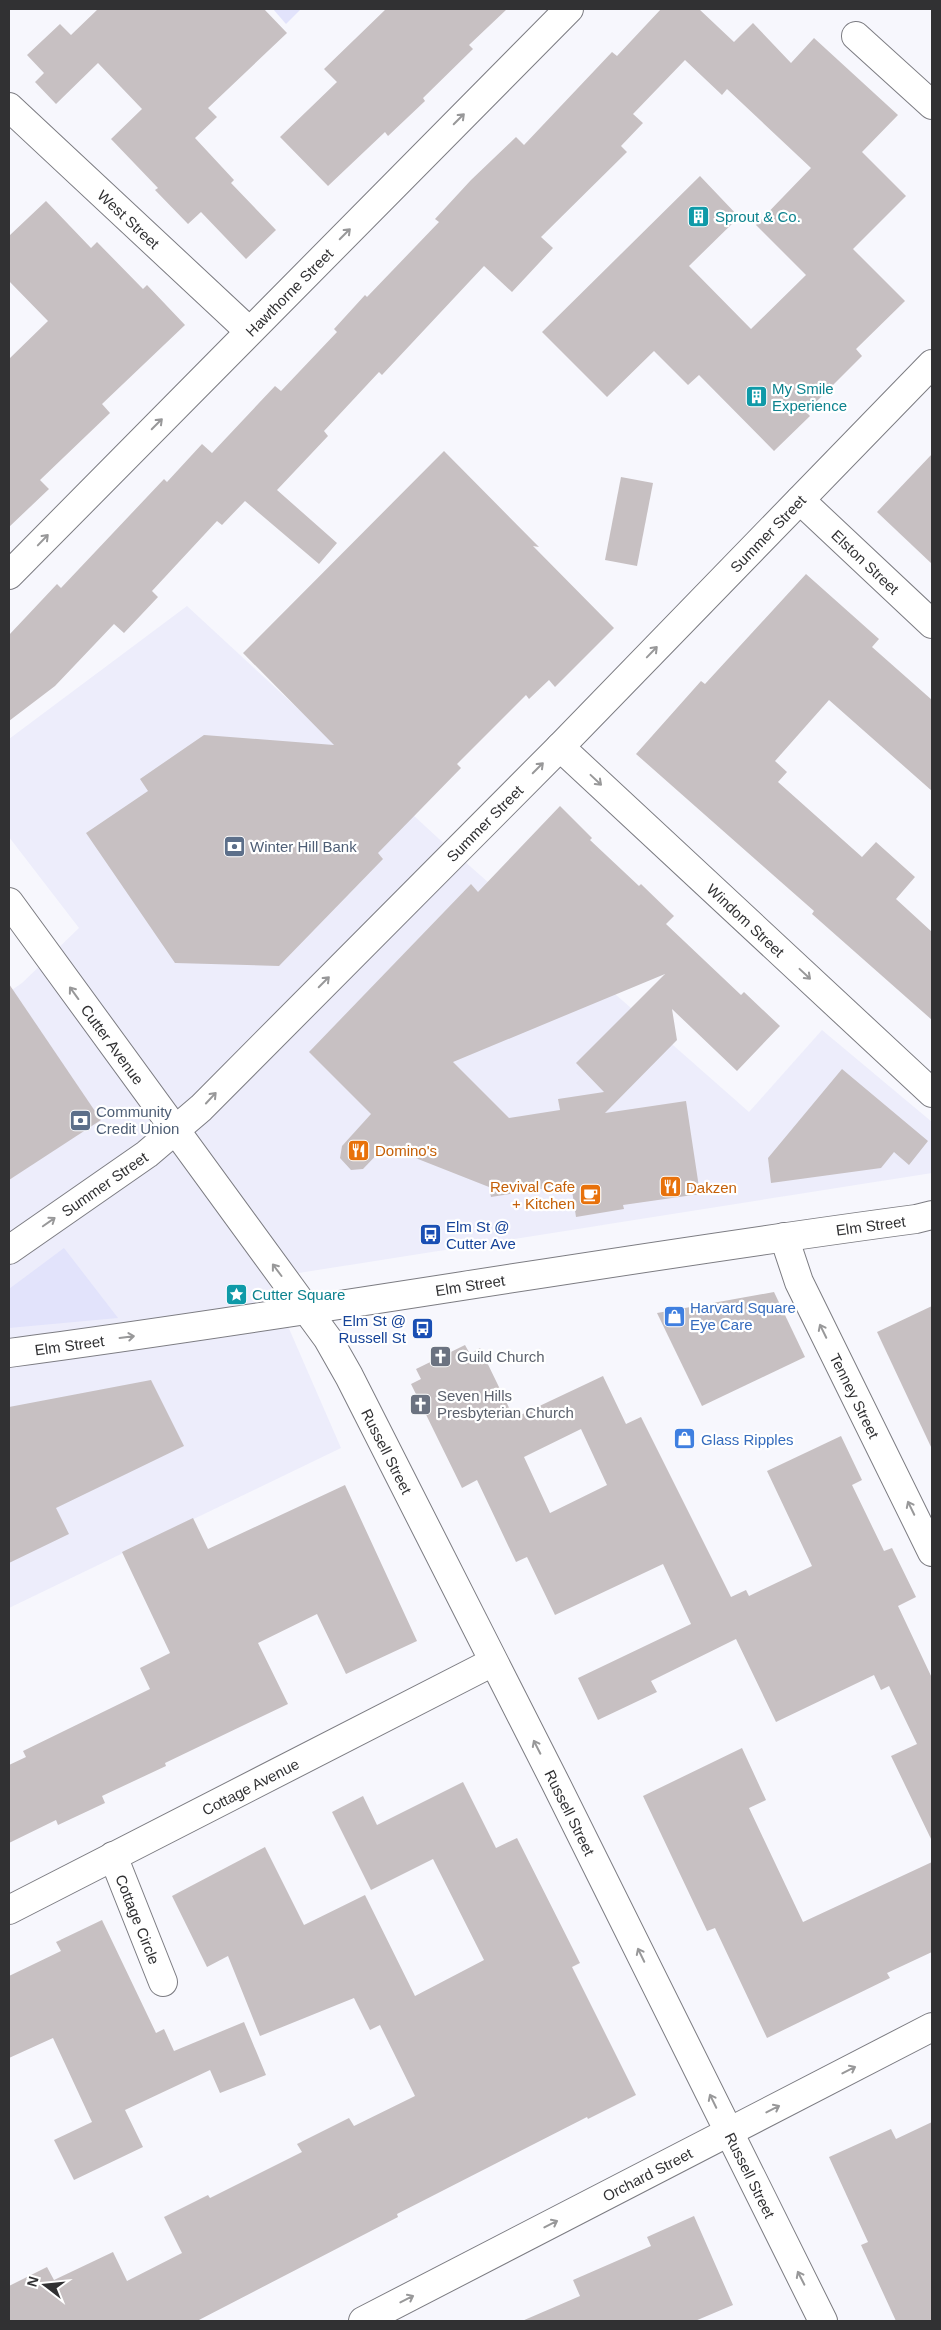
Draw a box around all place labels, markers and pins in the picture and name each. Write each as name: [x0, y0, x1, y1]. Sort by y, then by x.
building icon: Sprout & Co.: [687, 204, 711, 228]
place label: Sprout & Co.: [715, 208, 801, 225]
place label: My Smile Experience: [772, 380, 847, 414]
building icon: My Smile Experience: [744, 385, 768, 409]
bank icon: Winter Hill Bank: [222, 834, 246, 858]
place label: Winter Hill Bank: [250, 838, 357, 855]
place label: Community Credit Union: [96, 1103, 179, 1137]
bank icon: Community Credit Union: [68, 1108, 92, 1132]
restaurant icon: Domino's: [347, 1138, 371, 1162]
place label: Domino's: [375, 1142, 437, 1159]
restaurant icon: Dakzen: [658, 1175, 682, 1199]
place label: Revival Cafe + Kitchen: [490, 1178, 575, 1212]
place label: Dakzen: [686, 1179, 737, 1196]
cafe icon: Revival Cafe + Kitchen: [579, 1183, 603, 1207]
place label: Elm St @ Cutter Ave: [446, 1218, 516, 1252]
bus stop icon: Elm St @ Cutter Ave: [418, 1223, 442, 1247]
place icon: Cutter Square: [224, 1282, 248, 1306]
place label: Cutter Square: [252, 1286, 345, 1303]
place label: Harvard Square Eye Care: [690, 1299, 796, 1333]
shop icon: Harvard Square Eye Care: [662, 1304, 686, 1328]
place label: Elm St @ Russell St: [338, 1312, 407, 1346]
bus stop icon: Elm St @ Russell St: [410, 1317, 434, 1341]
church icon: Guild Church: [429, 1344, 453, 1368]
place label: Guild Church: [457, 1348, 545, 1365]
place label: Seven Hills Presbyterian Church: [437, 1387, 574, 1421]
church icon: Seven Hills Presbyterian Church: [409, 1392, 433, 1416]
shop icon: Glass Ripples: [673, 1427, 697, 1451]
place label: Glass Ripples: [701, 1431, 794, 1448]

